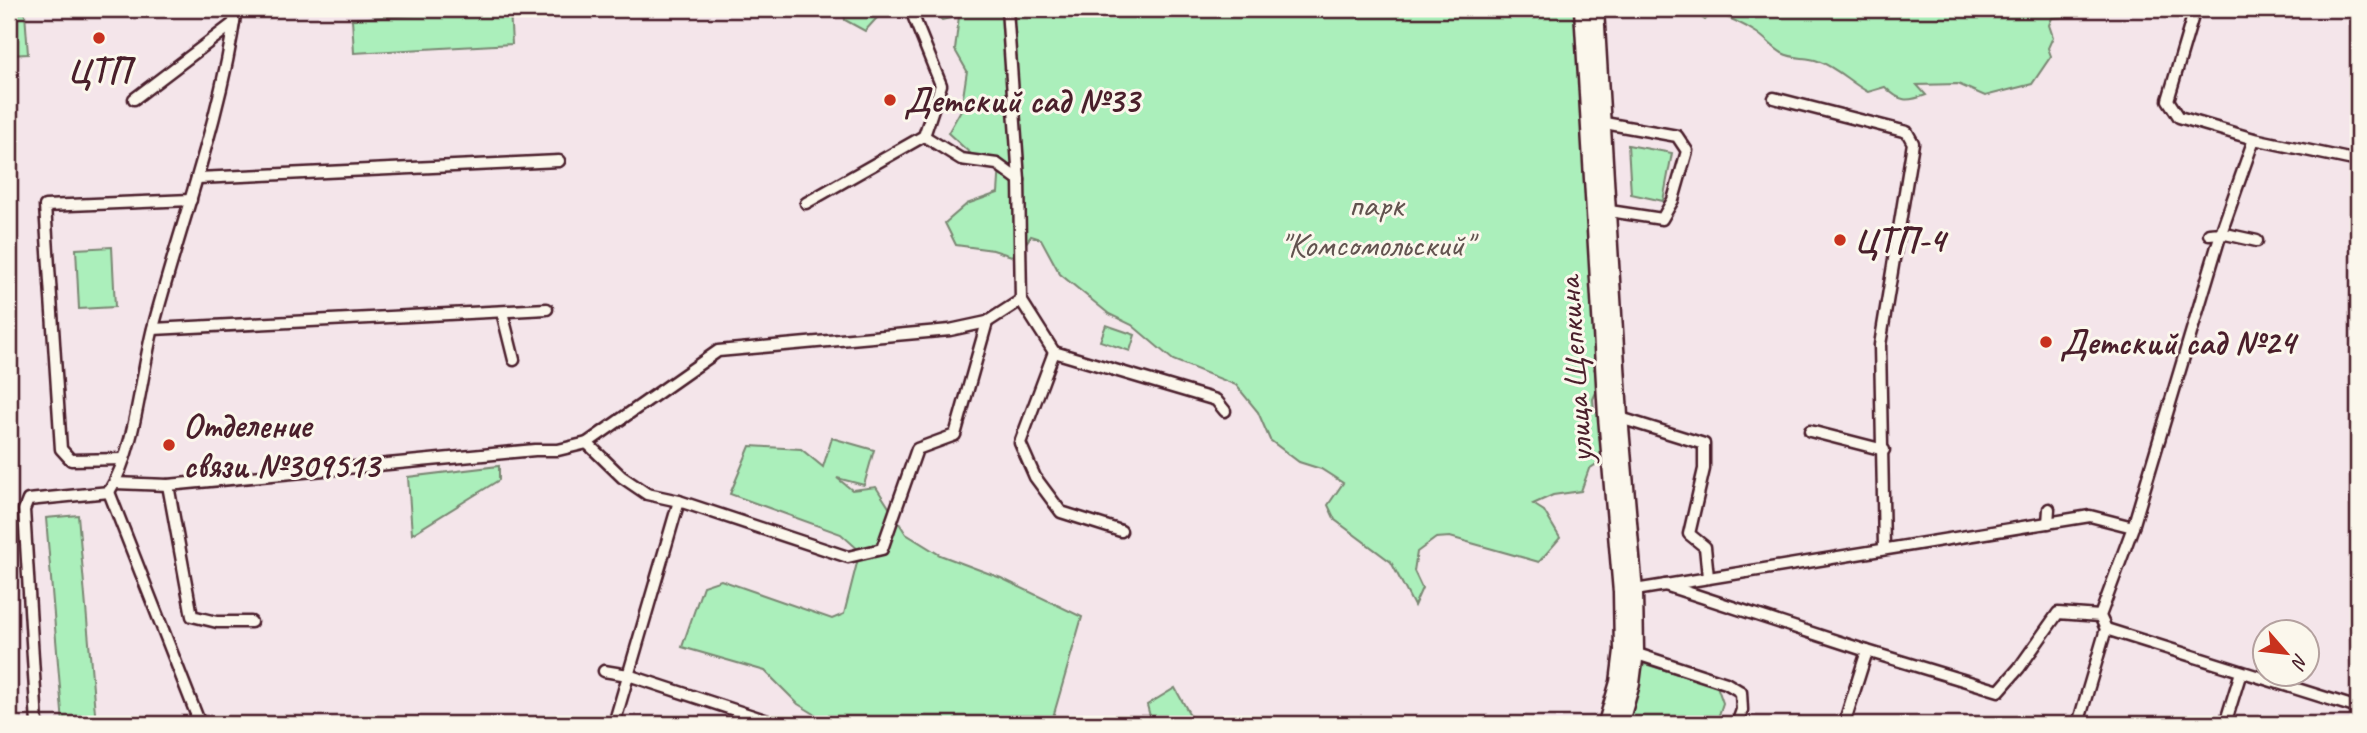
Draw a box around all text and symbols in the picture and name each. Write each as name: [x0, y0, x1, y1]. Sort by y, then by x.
marker: ЦТП: [91, 30, 107, 46]
place label: ЦТП: [67, 48, 136, 93]
place label: Детский сад №33: [904, 78, 1142, 123]
marker: Детский сад №33: [882, 92, 898, 108]
park label: парк "Комсомольский": [1280, 182, 1479, 267]
place label: ЦТП-4: [1854, 218, 1949, 263]
marker: ЦТП-4: [1832, 232, 1848, 248]
street label: улица Щепкина: [1545, 273, 1604, 467]
place label: Детский сад №24: [2060, 320, 2299, 365]
marker: Детский сад №24: [2038, 334, 2054, 350]
place label: Отделение связи №309513: [183, 403, 382, 488]
marker: Отделение связи №309513: [161, 437, 177, 453]
north arrow: [2252, 618, 2322, 688]
text: N: [2285, 650, 2313, 674]

